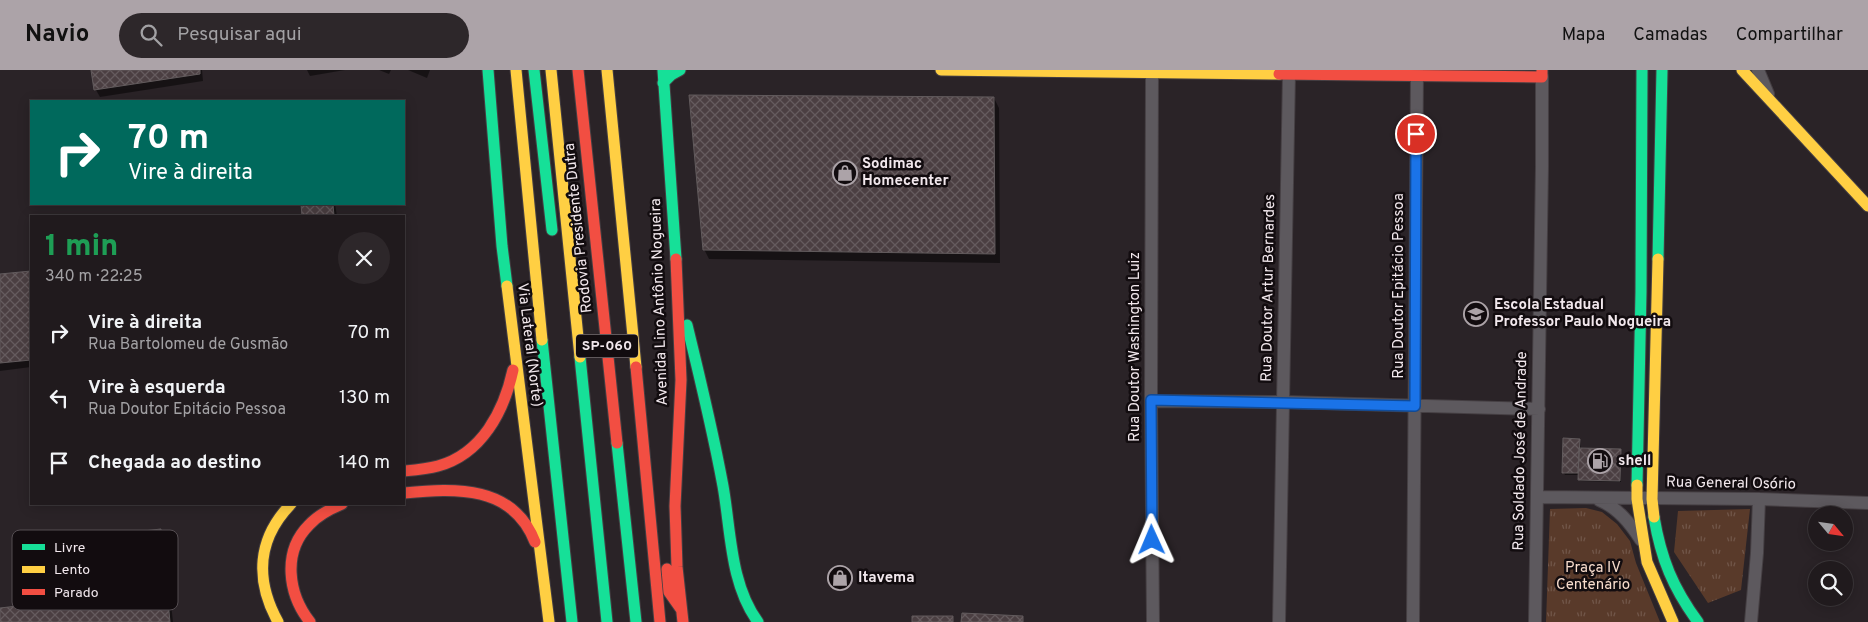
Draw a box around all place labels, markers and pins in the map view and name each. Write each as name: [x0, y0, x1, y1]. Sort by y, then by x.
pin: [1395, 113, 1437, 155]
place label: Sodimac Homecenter: [862, 155, 949, 191]
shop icon: Sodimac Homecenter: [832, 160, 858, 186]
place label: Escola Estadual Professor Paulo Nogueira: [1494, 296, 1671, 332]
school or university icon: Escola Estadual Professor Paulo Nogueira: [1463, 301, 1489, 327]
fuel station icon: shell: [1587, 448, 1613, 474]
place label: shell: [1618, 452, 1651, 471]
shop icon: Itavema: [827, 565, 853, 591]
place label: Itavema: [858, 569, 915, 588]

